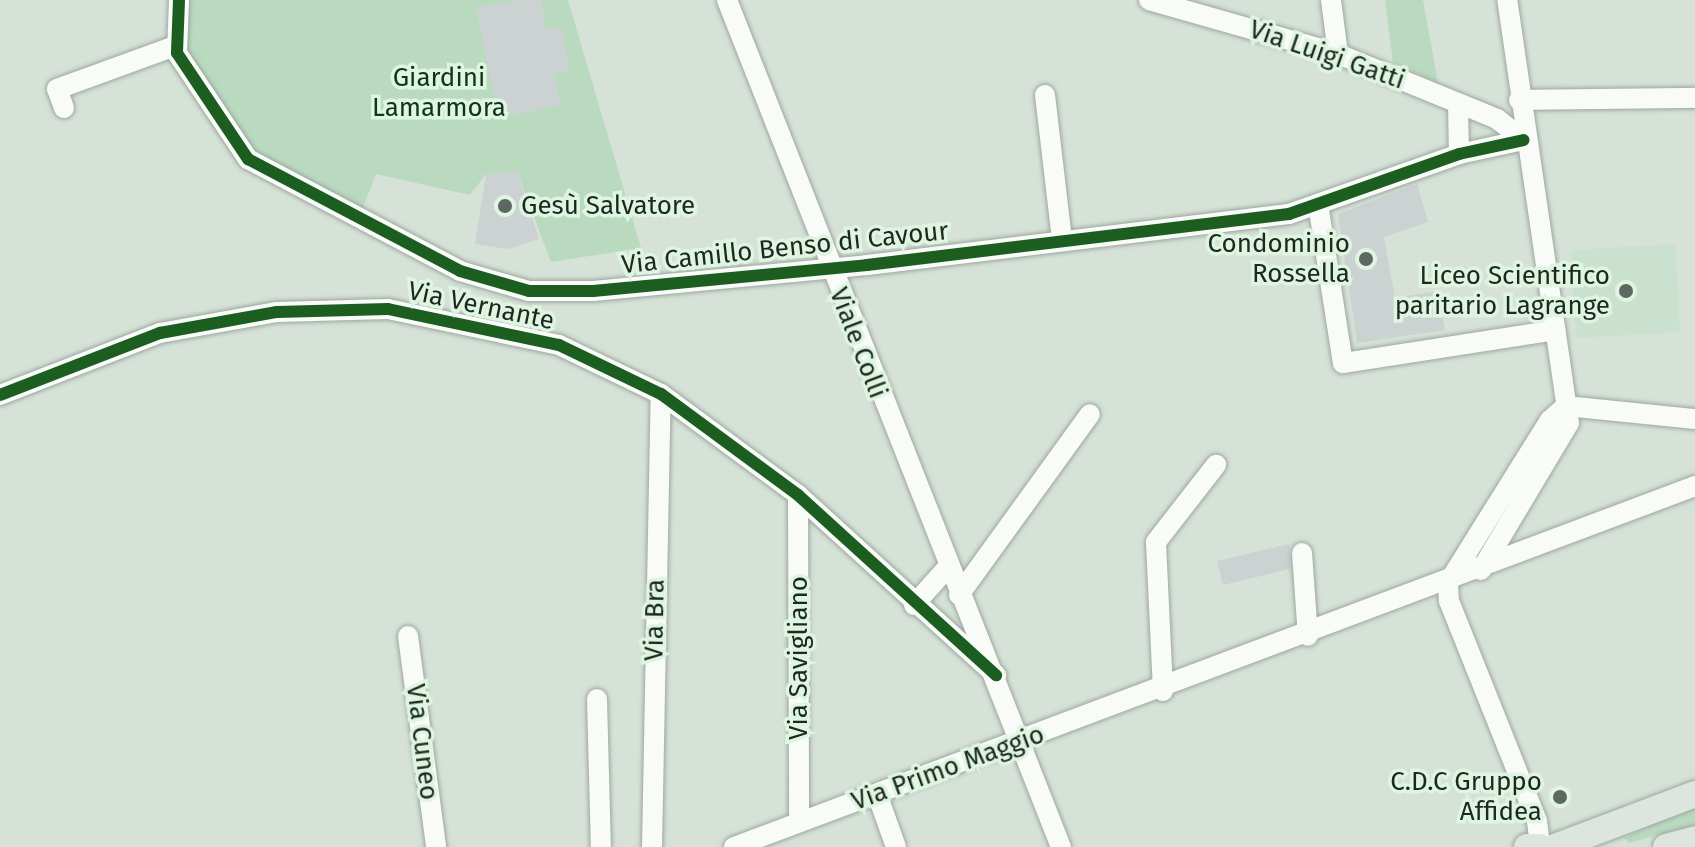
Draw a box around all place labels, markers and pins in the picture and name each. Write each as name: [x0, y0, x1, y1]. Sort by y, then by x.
place label: Gesù Salvatore: [521, 190, 695, 222]
marker: Gesù Salvatore: [496, 197, 514, 215]
place label: Condominio Rossella: [1207, 228, 1350, 290]
marker: Condominio Rossella: [1357, 250, 1375, 268]
place label: Liceo Scientifico paritario Lagrange: [1395, 260, 1610, 322]
marker: Liceo Scientifico paritario Lagrange: [1617, 282, 1635, 300]
place label: C.D.C Gruppo Affidea: [1390, 766, 1542, 828]
marker: C.D.C Gruppo Affidea: [1549, 786, 1571, 808]

